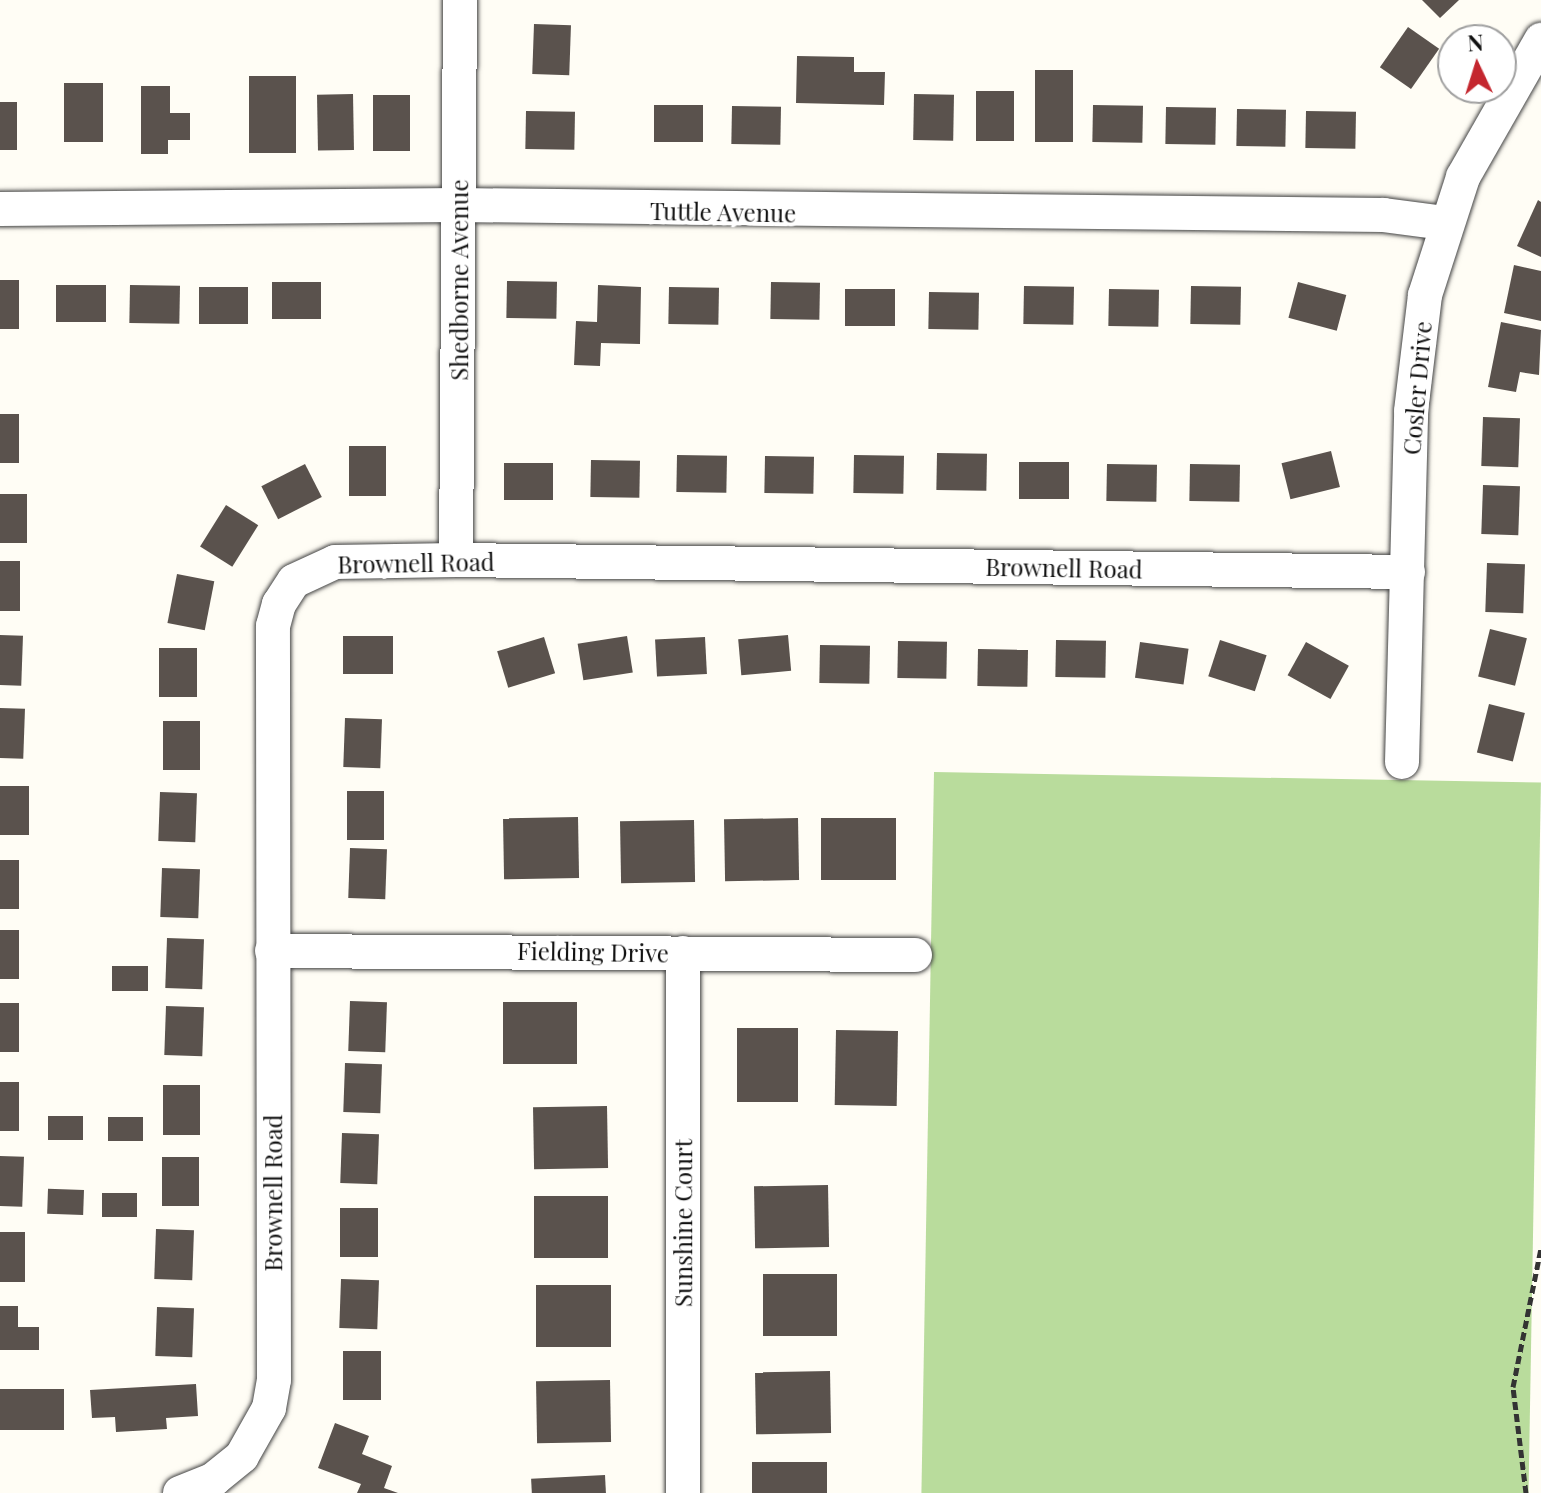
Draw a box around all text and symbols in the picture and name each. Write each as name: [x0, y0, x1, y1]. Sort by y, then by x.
north arrow: [1437, 24, 1517, 104]
text: N: [1466, 27, 1484, 58]
street label: Shedborne Avenue: [445, 179, 473, 381]
street label: Tuttle Avenue: [649, 196, 797, 228]
street label: Cosler Drive: [1397, 320, 1437, 456]
street label: Brownell Road: [337, 547, 495, 579]
street label: Brownell Road: [985, 552, 1143, 584]
street label: Fielding Drive: [517, 936, 669, 968]
street label: Brownell Road: [259, 1114, 287, 1272]
street label: Sunshine Court: [669, 1139, 697, 1307]

